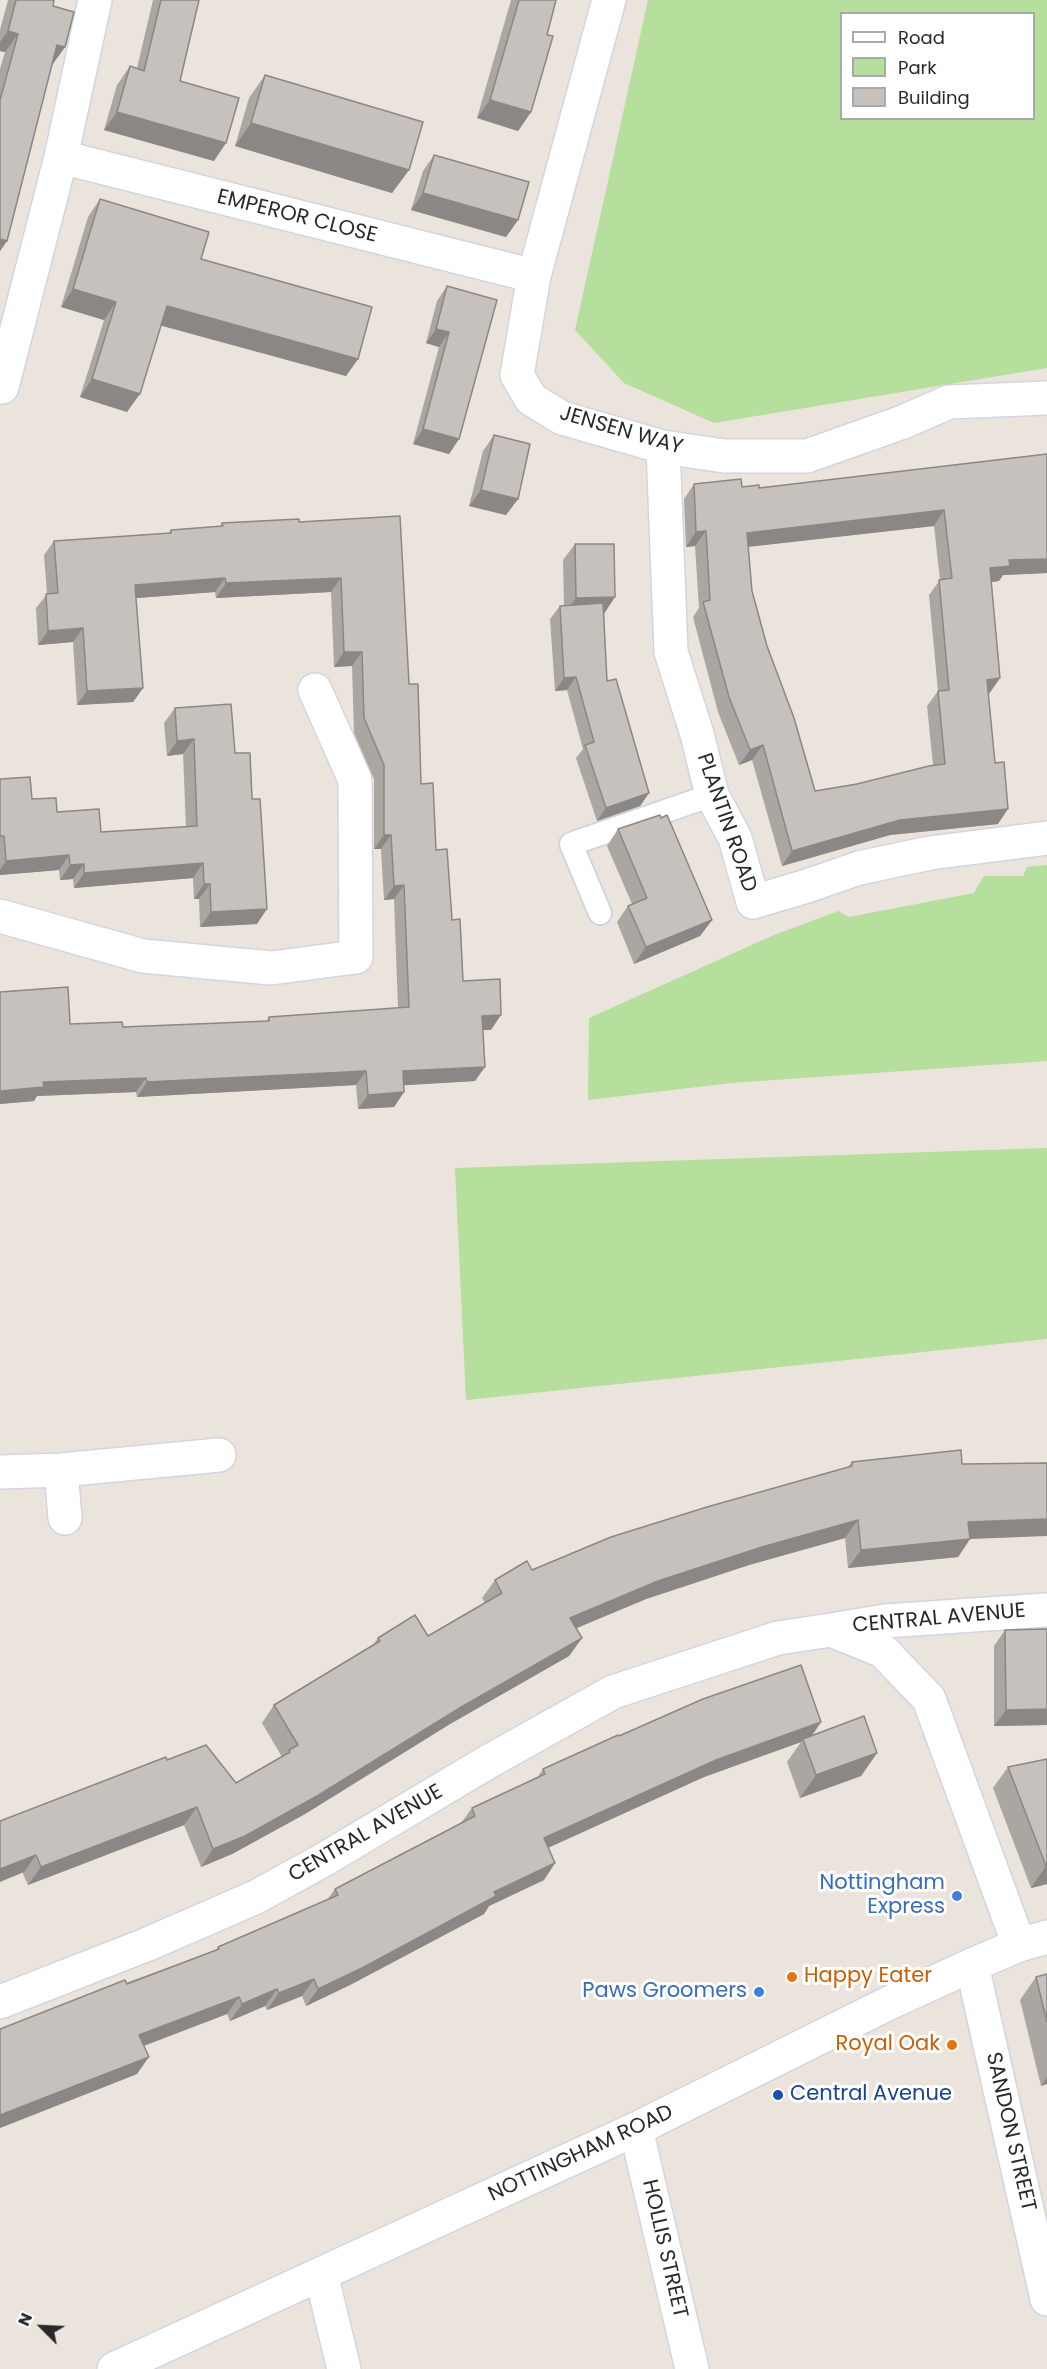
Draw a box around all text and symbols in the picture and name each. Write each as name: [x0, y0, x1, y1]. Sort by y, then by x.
legend: [840, 12, 1035, 120]
text: Road: [898, 25, 945, 50]
text: Park: [898, 55, 937, 80]
text: Building: [898, 85, 970, 110]
street label: EMPEROR CLOSE: [214, 185, 380, 249]
street label: JENSEN WAY: [556, 401, 686, 461]
street label: PLANTIN ROAD: [690, 750, 762, 896]
street label: CENTRAL AVENUE: [851, 1599, 1027, 1639]
street label: CENTRAL AVENUE: [285, 1780, 447, 1888]
place label: Nottingham Express: [819, 1871, 945, 1921]
marker: Nottingham Express: [950, 1889, 964, 1903]
place label: Happy Eater: [804, 1964, 932, 1990]
marker: Happy Eater: [785, 1970, 799, 1984]
place label: Paws Groomers: [582, 1979, 747, 2005]
marker: Paws Groomers: [752, 1985, 766, 1999]
place label: Royal Oak: [835, 2032, 940, 2058]
marker: Royal Oak: [945, 2038, 959, 2052]
street label: SANDON STREET: [979, 2050, 1041, 2214]
place label: Central Avenue: [790, 2082, 952, 2108]
marker: Central Avenue: [771, 2088, 785, 2102]
street label: NOTTINGHAM ROAD: [485, 2100, 677, 2208]
street label: HOLLIS STREET: [636, 2177, 692, 2321]
north arrow: [12, 2297, 72, 2357]
text: N: [12, 2309, 38, 2330]

